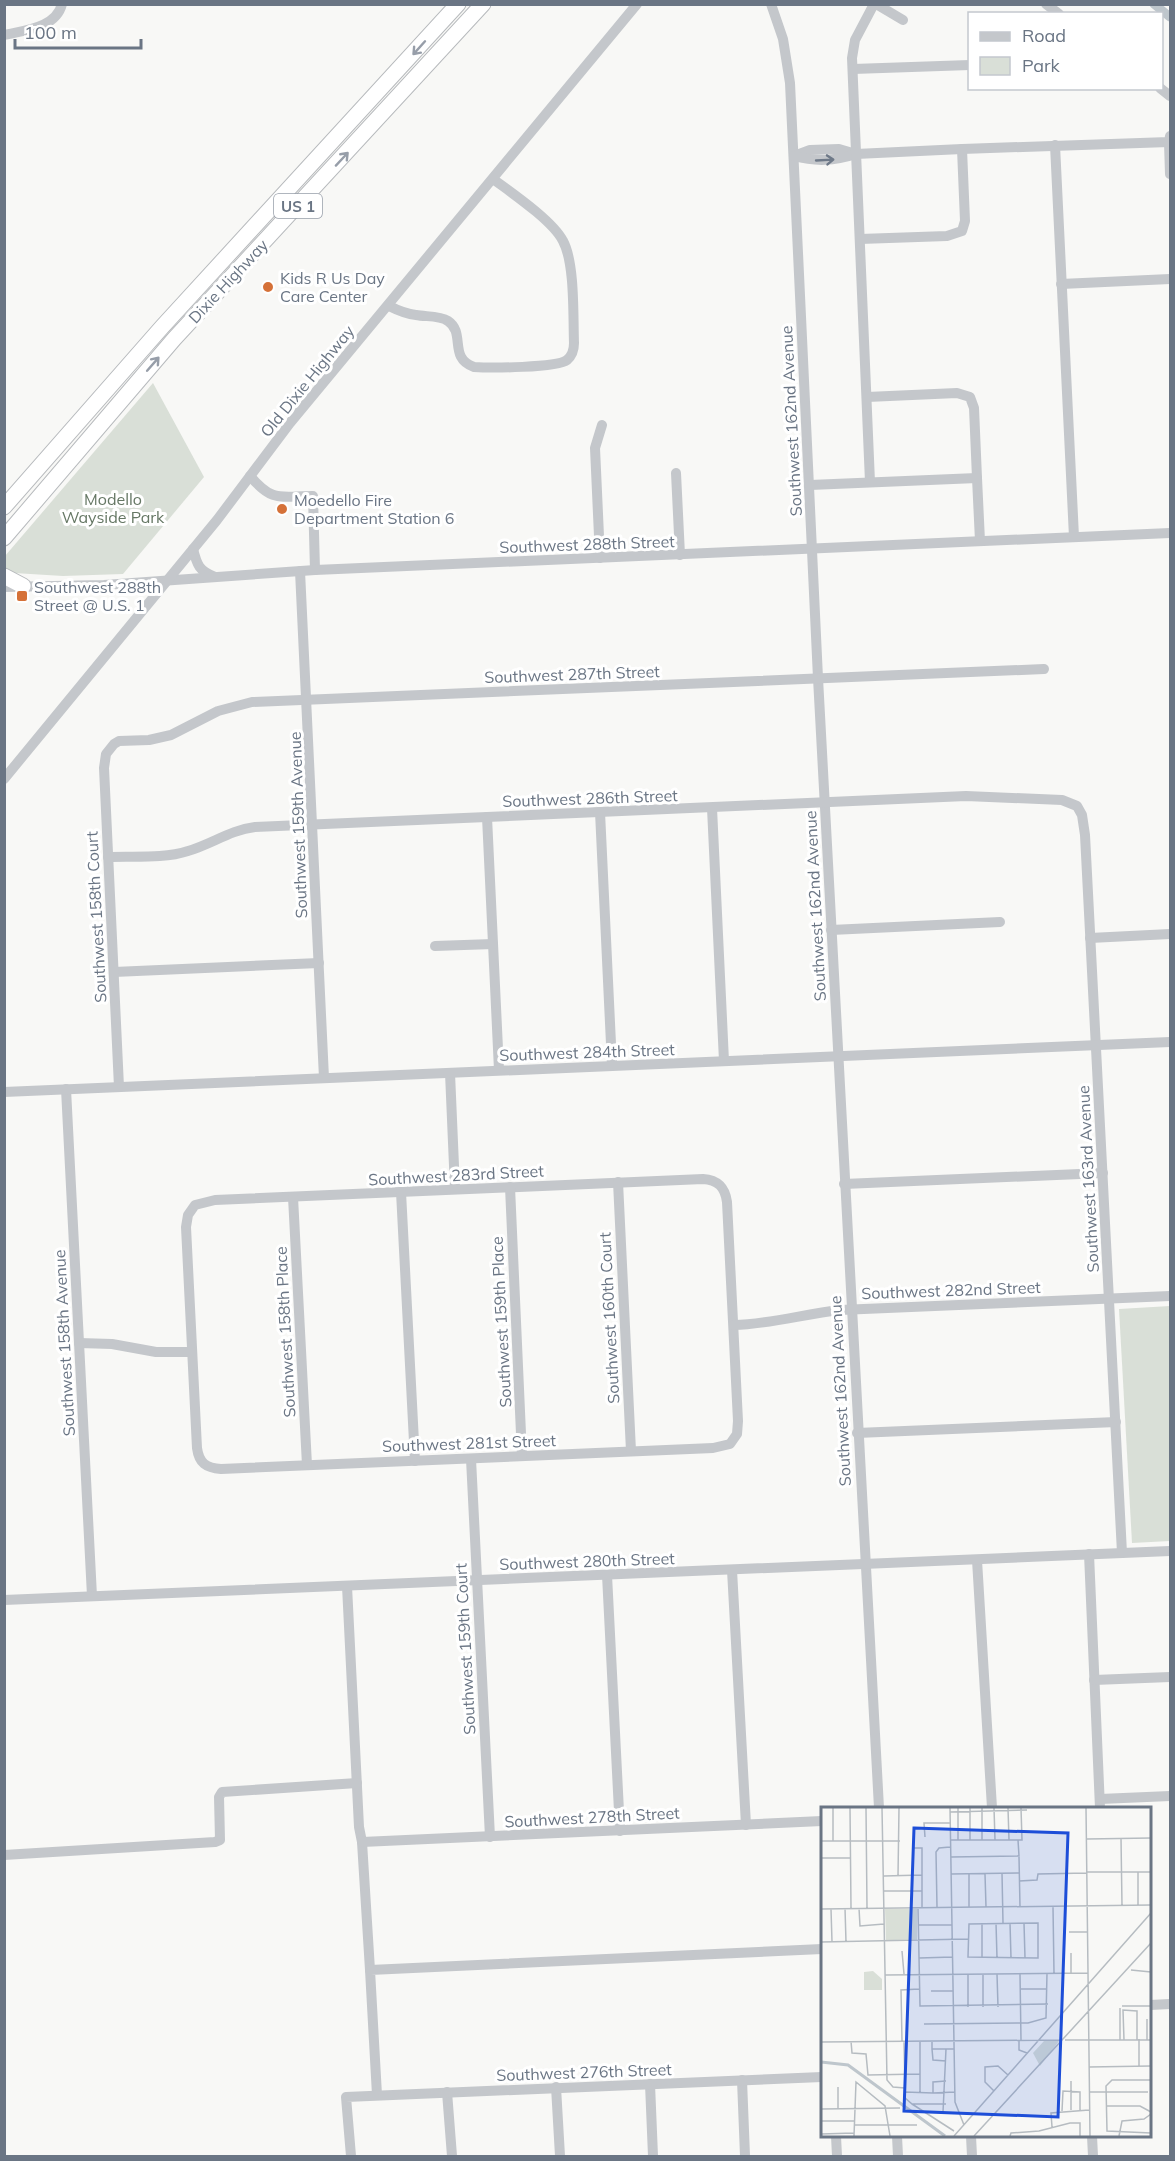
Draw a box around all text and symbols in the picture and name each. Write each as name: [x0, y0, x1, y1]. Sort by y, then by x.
scale bar: [15, 12, 141, 50]
legend: [968, 12, 1163, 90]
text: 100 m: [24, 21, 77, 44]
text: Road: [1022, 24, 1066, 47]
one-way arrow: [412, 40, 426, 55]
text: Park: [1022, 54, 1061, 77]
one-way arrow: [335, 152, 349, 167]
one-way arrow: [815, 155, 835, 166]
road number: US 1: [274, 194, 322, 218]
street label: Dixie Highway: [184, 234, 272, 327]
place label: Kids R Us Day Care Center: [280, 268, 385, 306]
marker: Kids R Us Day Care Center: [261, 280, 275, 294]
street label: Old Dixie Highway: [256, 321, 358, 441]
street label: Southwest 162nd Avenue: [776, 325, 806, 517]
one-way arrow: [146, 357, 160, 372]
park label: Modello Wayside Park: [62, 489, 165, 527]
place label: Moedello Fire Department Station 6: [294, 490, 454, 528]
marker: Moedello Fire Department Station 6: [275, 502, 289, 516]
street label: Southwest 288th Street: [499, 531, 675, 557]
place label: Southwest 288th Street @ U.S. 1: [34, 577, 161, 615]
marker: Southwest 288th Street @ U.S. 1: [15, 589, 29, 603]
street label: Southwest 287th Street: [484, 661, 660, 687]
street label: Southwest 159th Avenue: [285, 731, 311, 919]
street label: Southwest 286th Street: [502, 785, 678, 811]
street label: Southwest 162nd Avenue: [800, 810, 830, 1002]
street label: Southwest 158th Court: [81, 830, 110, 1003]
street label: Southwest 284th Street: [499, 1039, 675, 1065]
street label: Southwest 163rd Avenue: [1073, 1085, 1103, 1273]
street label: Southwest 283rd Street: [368, 1160, 545, 1190]
street label: Southwest 160th Court: [594, 1231, 623, 1404]
street label: Southwest 159th Place: [487, 1236, 515, 1408]
street label: Southwest 158th Place: [271, 1246, 299, 1418]
street label: Southwest 158th Avenue: [49, 1249, 79, 1437]
street label: Southwest 282nd Street: [861, 1277, 1041, 1303]
street label: Southwest 162nd Avenue: [825, 1295, 855, 1487]
street label: Southwest 281st Street: [382, 1430, 557, 1456]
street label: Southwest 280th Street: [499, 1548, 675, 1574]
street label: Southwest 159th Court: [450, 1562, 479, 1735]
street label: Southwest 278th Street: [504, 1802, 681, 1832]
inset map: [821, 1807, 1151, 2137]
street label: Southwest 276th Street: [496, 2059, 672, 2085]

